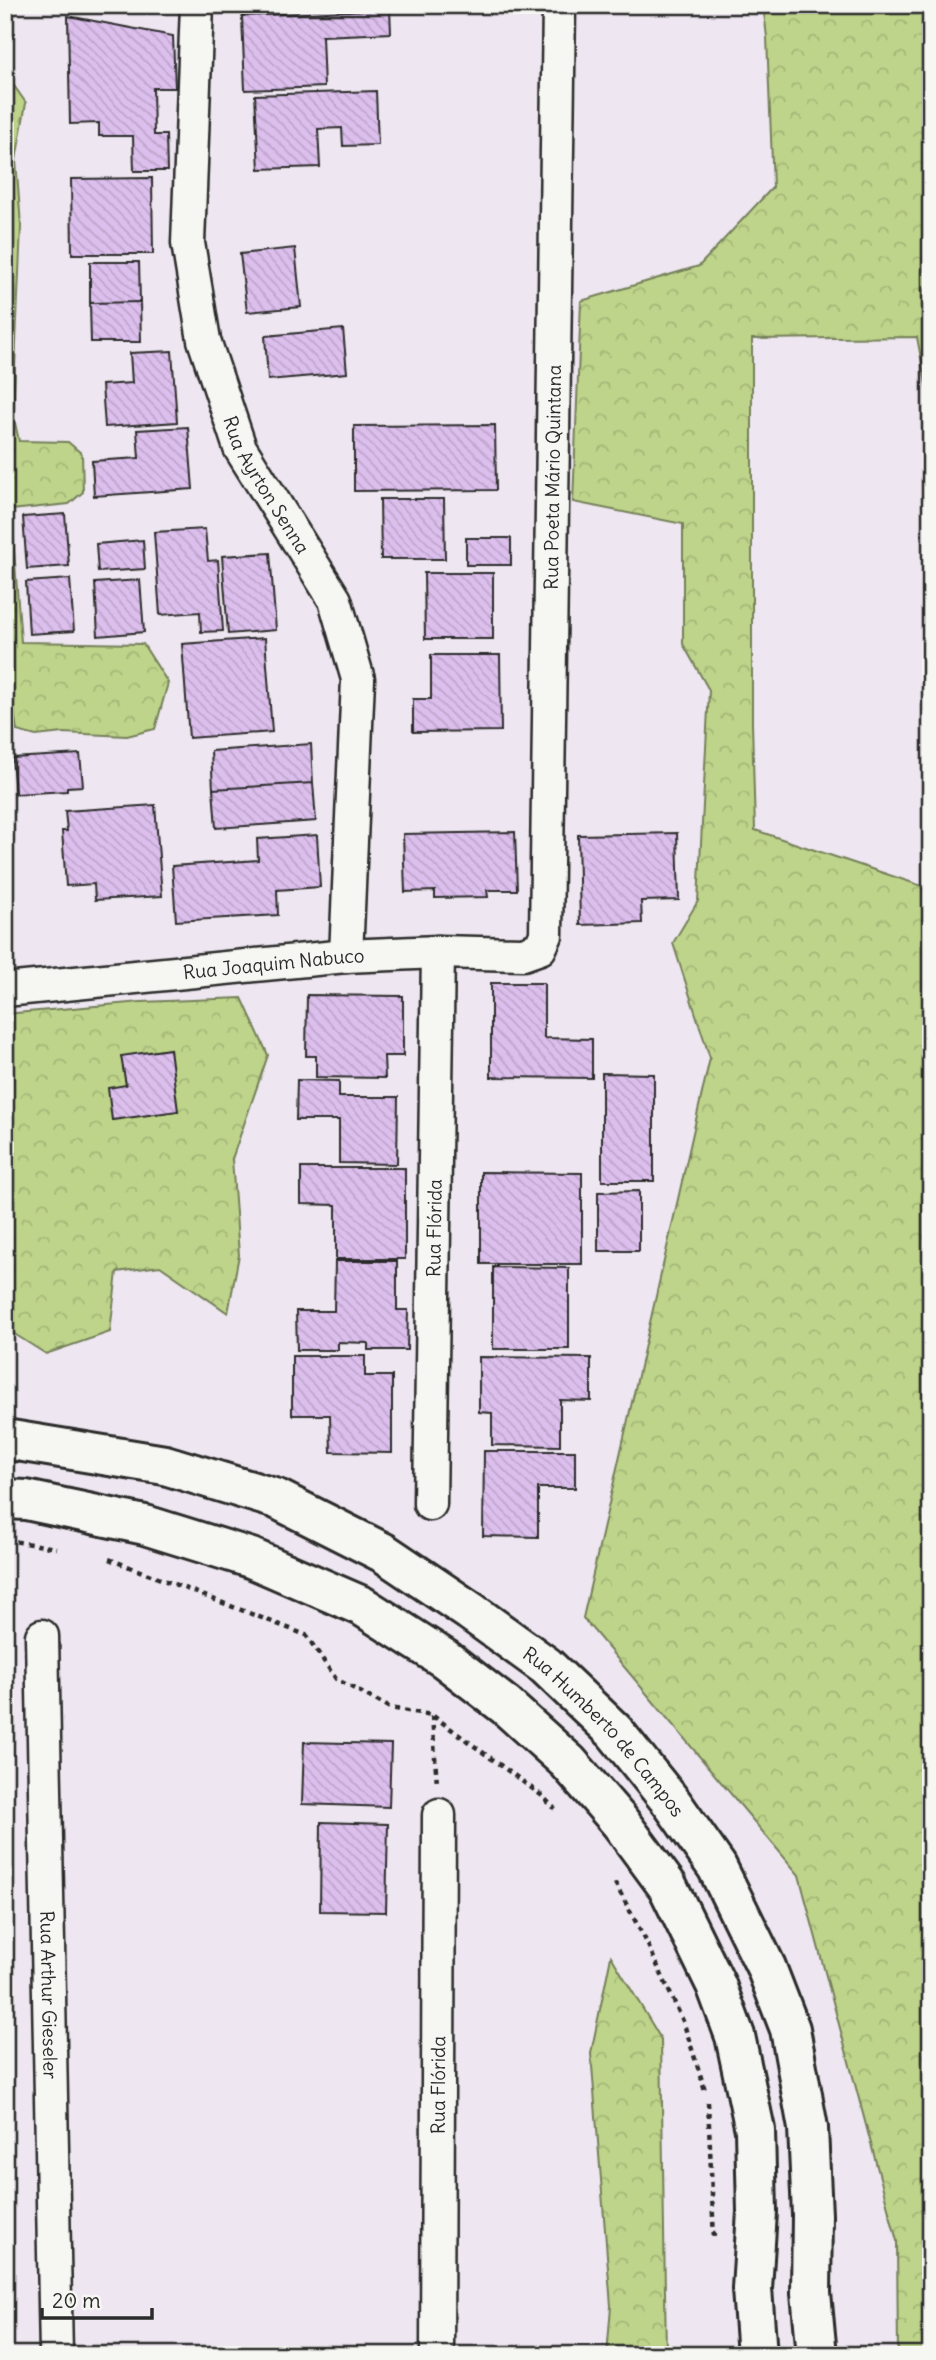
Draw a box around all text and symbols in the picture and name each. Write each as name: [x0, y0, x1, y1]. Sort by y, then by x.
street label: Rua Poeta Mário Quintana: [539, 364, 566, 590]
street label: Rua Ayrton Senna: [218, 413, 315, 558]
street label: Rua Joaquim Nabuco: [182, 943, 365, 984]
street label: Rua Flórida: [421, 1179, 447, 1277]
street label: Rua Humberto de Campos: [518, 1641, 690, 1821]
street label: Rua Arthur Gieseler: [35, 1910, 63, 2080]
street label: Rua Flórida: [426, 2036, 450, 2134]
scale bar: [42, 2276, 152, 2320]
text: 20 m: [52, 2287, 101, 2314]

